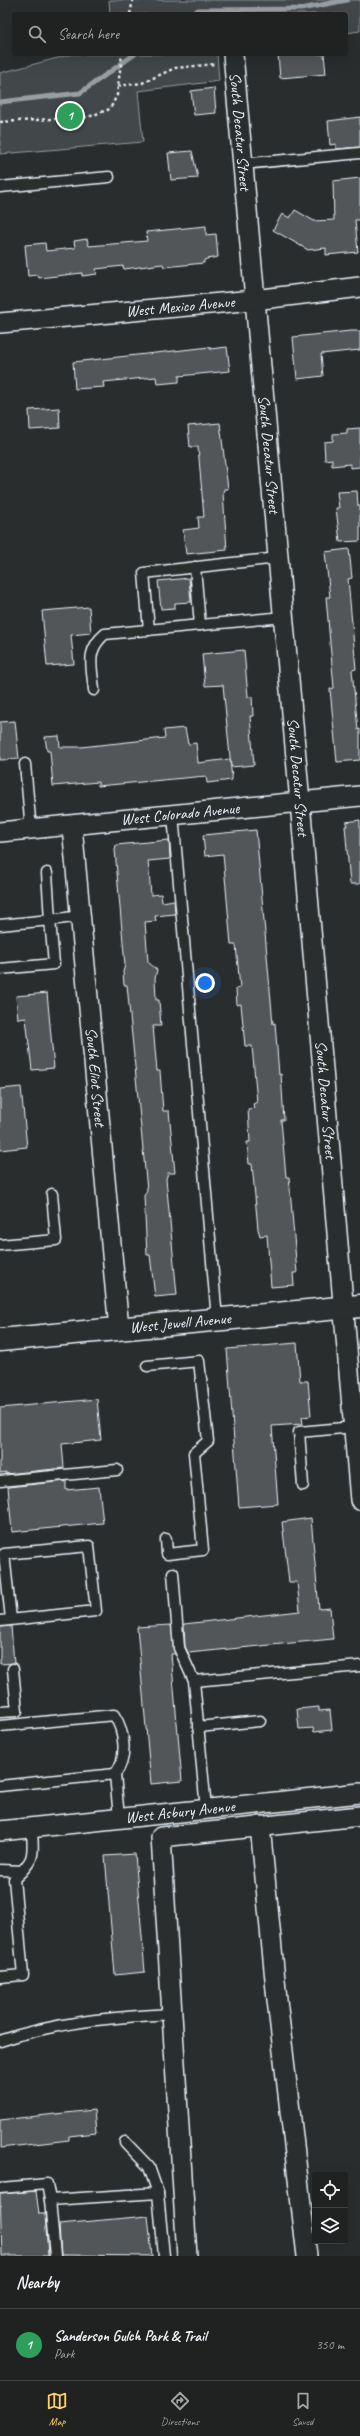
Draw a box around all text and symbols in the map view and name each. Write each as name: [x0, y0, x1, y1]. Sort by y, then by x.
search box: [12, 12, 348, 56]
icon: search: [26, 23, 48, 45]
text: Search here: [58, 25, 119, 44]
street label: South Decatur Street: [225, 72, 255, 193]
pin: 1: [57, 101, 83, 131]
street label: West Mexico Avenue: [125, 292, 237, 322]
street label: South Decatur Street: [254, 395, 284, 516]
street label: South Decatur Street: [283, 717, 313, 839]
street label: West Colorado Avenue: [120, 798, 242, 830]
your location: [195, 973, 215, 993]
street label: South Eliot Street: [81, 1027, 110, 1129]
street label: South Decatur Street: [311, 1040, 341, 1161]
street label: West Jewell Avenue: [129, 1308, 233, 1338]
street label: West Asbury Avenue: [124, 1796, 237, 1828]
map controls: [312, 2172, 348, 2244]
button: locate: [312, 2172, 348, 2208]
button: layers: [312, 2208, 348, 2244]
text: Nearby: [16, 2272, 59, 2293]
text: Sanderson Gulch Park & Trail: [54, 2327, 207, 2346]
text: 1: [26, 2337, 32, 2353]
text: 350 m: [316, 2337, 344, 2353]
text: Park: [54, 2346, 75, 2362]
tab: Map: [46, 2390, 68, 2428]
tab: Directions: [161, 2390, 199, 2428]
tab: Saved: [292, 2390, 314, 2428]

